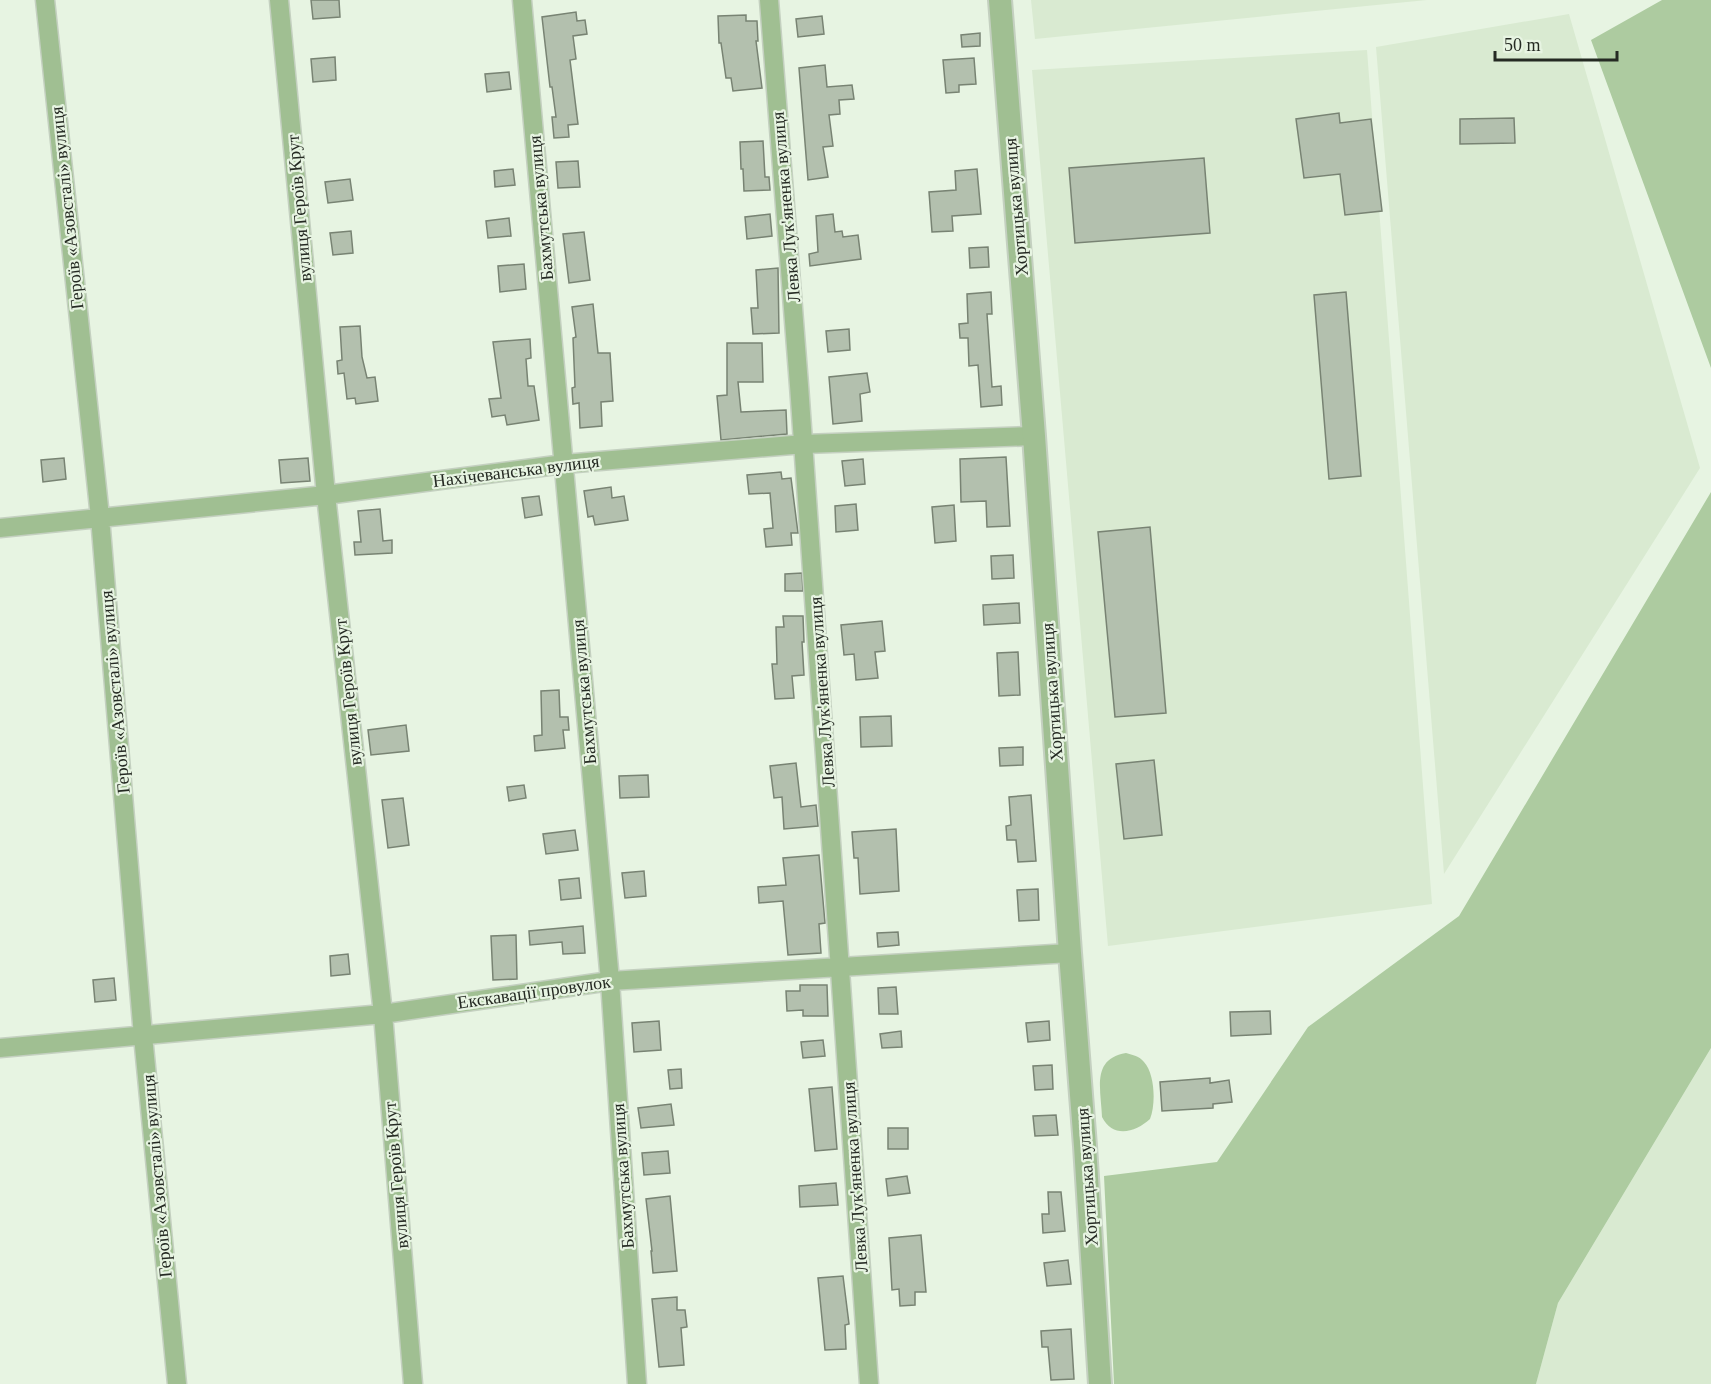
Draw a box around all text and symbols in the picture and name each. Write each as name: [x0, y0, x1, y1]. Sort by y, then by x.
scale bar: [1495, 24, 1616, 62]
text: 50 m: [1504, 35, 1541, 55]
street label: Героїв «Азовсталі» вулиця: [46, 106, 88, 310]
street label: Левка Лук'яненка вулиця: [768, 111, 804, 303]
street label: вулиця Героїв Крут: [283, 133, 315, 282]
street label: Бахмутська вулиця: [525, 135, 557, 281]
street label: Хортицька вулиця: [1000, 137, 1032, 277]
street label: Нахічеванська вулиця: [432, 451, 600, 491]
street label: Героїв «Азовсталі» вулиця: [96, 590, 134, 794]
street label: Левка Лук'яненка вулиця: [805, 596, 839, 788]
street label: вулиця Героїв Крут: [330, 617, 366, 767]
street label: Бахмутська вулиця: [568, 619, 600, 765]
street label: Хортицька вулиця: [1037, 622, 1067, 762]
street label: Екскавації провулок: [456, 971, 612, 1013]
street label: Героїв «Азовсталі» вулиця: [138, 1074, 176, 1278]
street label: Левка Лук'яненка вулиця: [838, 1081, 872, 1273]
street label: вулиця Героїв Крут: [380, 1100, 412, 1249]
street label: Бахмутська вулиця: [608, 1103, 638, 1249]
street label: Хортицька вулиця: [1072, 1107, 1102, 1247]

